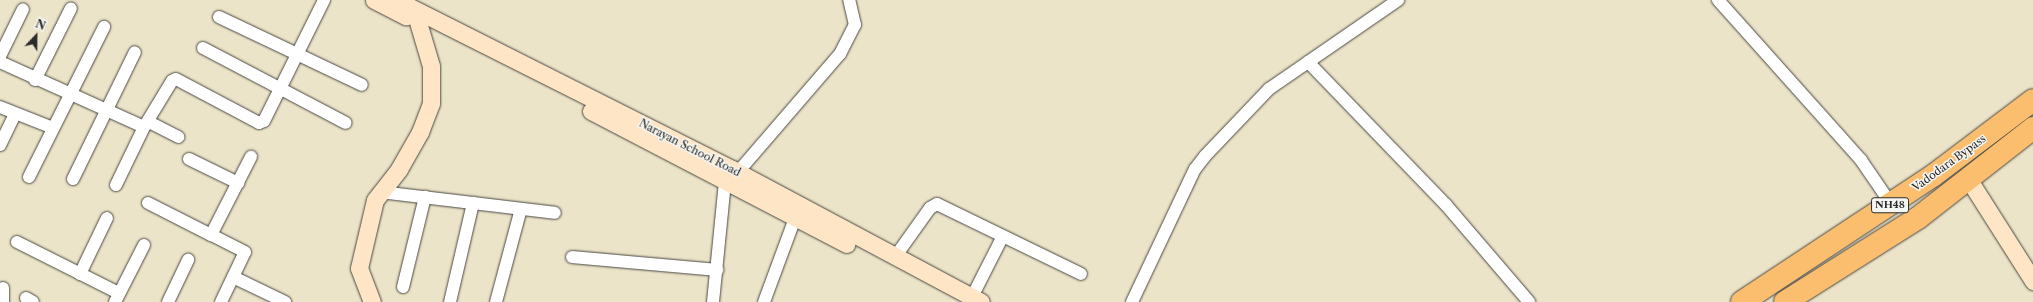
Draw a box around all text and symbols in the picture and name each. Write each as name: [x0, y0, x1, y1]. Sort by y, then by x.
north arrow: [16, 16, 56, 56]
text: N: [33, 17, 48, 33]
street label: Narayan School Road: [637, 117, 743, 179]
street label: Vadodara Bypass: [1910, 132, 1988, 194]
road number: NH48: [1871, 197, 1909, 213]

